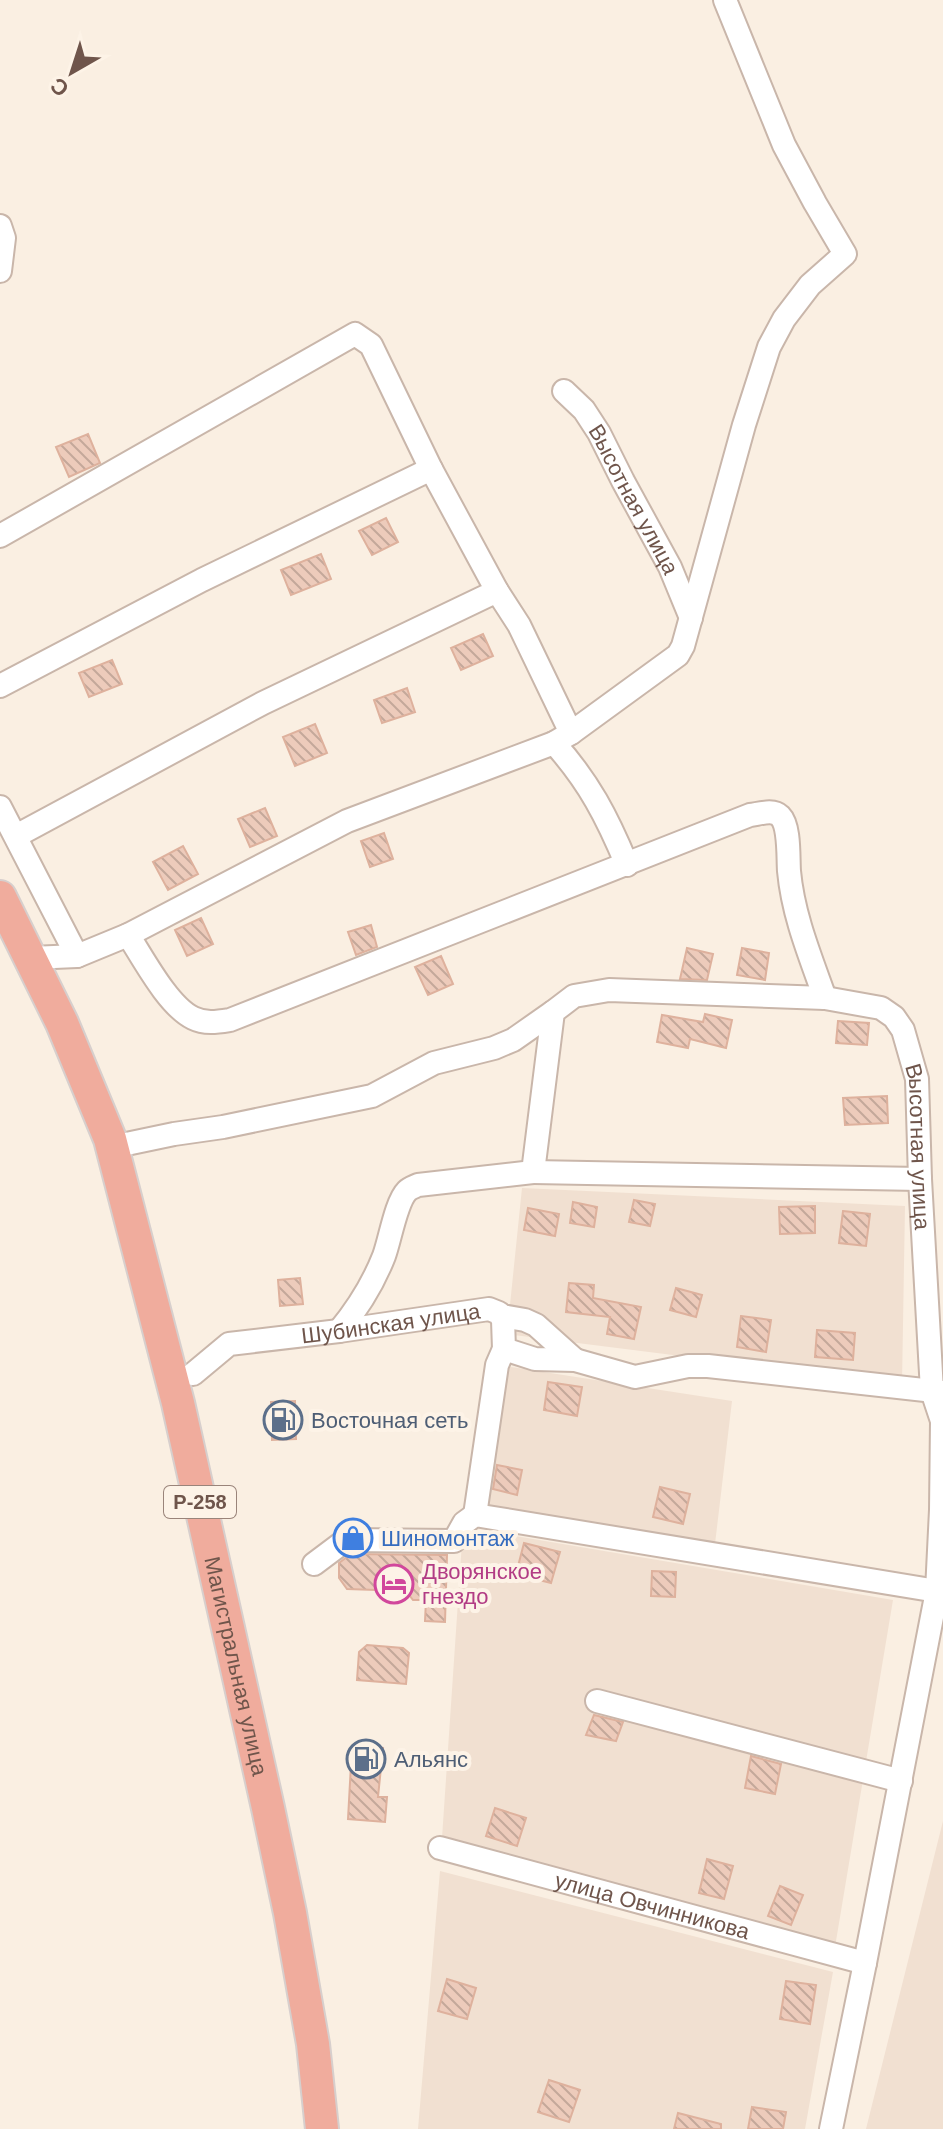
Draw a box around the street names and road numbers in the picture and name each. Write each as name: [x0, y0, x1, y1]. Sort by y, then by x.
street label: Высотная улица: [584, 419, 684, 579]
street label: Высотная улица: [900, 1061, 935, 1231]
street label: Шубинская улица: [300, 1298, 483, 1348]
road number: Р-258: [164, 1486, 236, 1518]
street label: Магистральная улица: [199, 1554, 273, 1779]
street label: улица Овчинникова: [552, 1868, 753, 1944]

